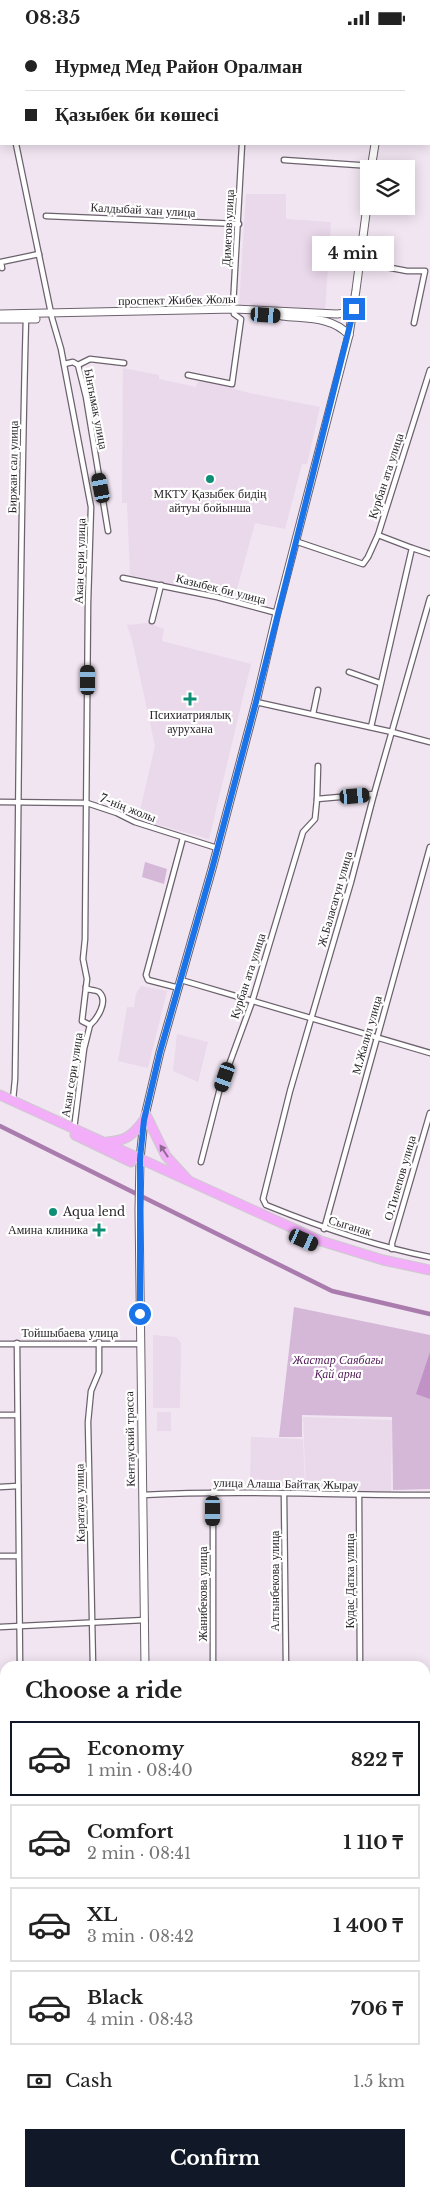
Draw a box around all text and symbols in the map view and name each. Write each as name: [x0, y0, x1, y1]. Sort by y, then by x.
text: 08:35: [25, 6, 80, 29]
text: Нурмед Мед Район Оралман: [55, 55, 302, 78]
text: Қазыбек би көшесі: [55, 103, 219, 126]
map controls: [360, 160, 415, 215]
button: layers: [360, 160, 415, 215]
street label: Диметов улица: [218, 188, 237, 267]
street label: Калдыбай хан улица: [90, 199, 197, 220]
callout: 4 min: [313, 237, 395, 271]
text: 4 min: [328, 243, 378, 263]
street label: проспект Жибек Жолы: [118, 291, 236, 308]
route end: [343, 298, 365, 320]
car: [250, 306, 281, 324]
street label: Ынтымак улица: [81, 367, 112, 451]
street label: Биржан сал улица: [4, 420, 21, 513]
street label: Курбан ата улица: [365, 430, 407, 521]
car: [90, 472, 111, 504]
marker: МКТУ Қазыбек бидің айтуы бойынша: [204, 473, 216, 485]
place label: МКТУ Қазыбек бидің айтуы бойынша: [153, 486, 267, 515]
street label: Акан сери улица: [71, 517, 89, 604]
street label: Казыбек би улица: [175, 570, 268, 607]
car: [80, 665, 95, 695]
marker: Психиатриялық аурухана: [183, 692, 197, 706]
place label: Психиатриялық аурухана: [149, 707, 231, 736]
car: [339, 787, 370, 805]
street label: 7-нің жолы: [98, 790, 158, 825]
street label: Ж.Баласагун улица: [314, 849, 356, 948]
street label: Курбан ата улица: [227, 930, 269, 1021]
street label: М.Жалил улица: [348, 993, 385, 1076]
street label: Акан сери улица: [57, 1031, 86, 1118]
car: [213, 1060, 236, 1094]
street label: О.Тилепов улица: [380, 1133, 419, 1222]
one-way arrow: [159, 1144, 168, 1158]
place label: Aqua lend: [62, 1204, 125, 1219]
marker: Aqua lend: [47, 1206, 59, 1218]
street label: Сыганак: [327, 1212, 373, 1239]
place label: Амина клиника: [8, 1222, 89, 1237]
marker: Амина клиника: [92, 1223, 106, 1237]
car: [287, 1227, 320, 1253]
route start: [129, 1303, 151, 1325]
street label: Тойшыбаева улица: [22, 1325, 119, 1340]
park label: Жастар Саябағы Қай арна: [292, 1352, 383, 1381]
street label: Кентауский трасса: [121, 1390, 138, 1487]
street label: Каратауа улица: [71, 1463, 88, 1542]
street label: улица Алаша Байтақ Жырау: [213, 1475, 359, 1492]
car: [205, 1496, 220, 1526]
street label: Алтынбекова улица: [267, 1530, 282, 1631]
street label: Кудас Датка улица: [342, 1533, 357, 1629]
street label: Жанибекова улица: [195, 1546, 210, 1642]
text: Choose a ride: [25, 1677, 182, 1704]
icon: car: [27, 1736, 72, 1781]
text: Economy: [87, 1737, 184, 1760]
text: 822 ₸: [351, 1748, 403, 1771]
text: 1 min · 08:40: [87, 1760, 193, 1780]
icon: car: [27, 1819, 72, 1864]
text: Comfort: [87, 1820, 174, 1843]
text: 1 110 ₸: [343, 1831, 403, 1854]
text: 2 min · 08:41: [87, 1843, 191, 1863]
icon: car: [27, 1902, 72, 1947]
text: XL: [87, 1903, 117, 1926]
text: 1 400 ₸: [333, 1914, 403, 1937]
text: 3 min · 08:42: [87, 1926, 194, 1946]
icon: car: [27, 1985, 72, 2030]
text: Black: [87, 1986, 143, 2009]
text: 706 ₸: [351, 1997, 403, 2020]
text: 4 min · 08:43: [87, 2009, 193, 2029]
icon: cash: [25, 2067, 53, 2095]
text: Cash: [65, 2069, 112, 2092]
text: 1.5 km: [353, 2071, 405, 2091]
button: Confirm: [25, 2129, 405, 2187]

